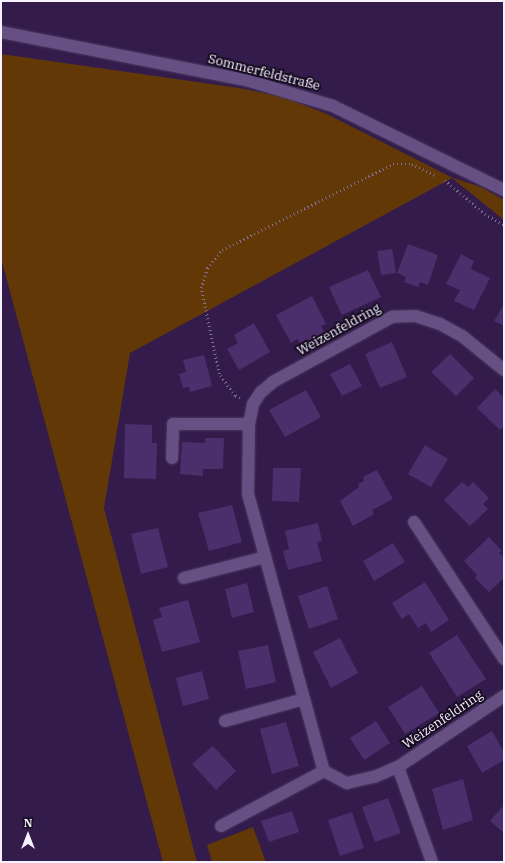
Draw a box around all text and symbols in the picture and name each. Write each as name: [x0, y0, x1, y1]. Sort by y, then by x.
street label: Sommerfeldstraße: [206, 52, 322, 94]
street label: Weizenfeldring: [294, 301, 384, 359]
street label: Weizenfeldring: [400, 687, 486, 753]
north arrow: [8, 815, 48, 855]
text: N: [24, 816, 32, 830]

